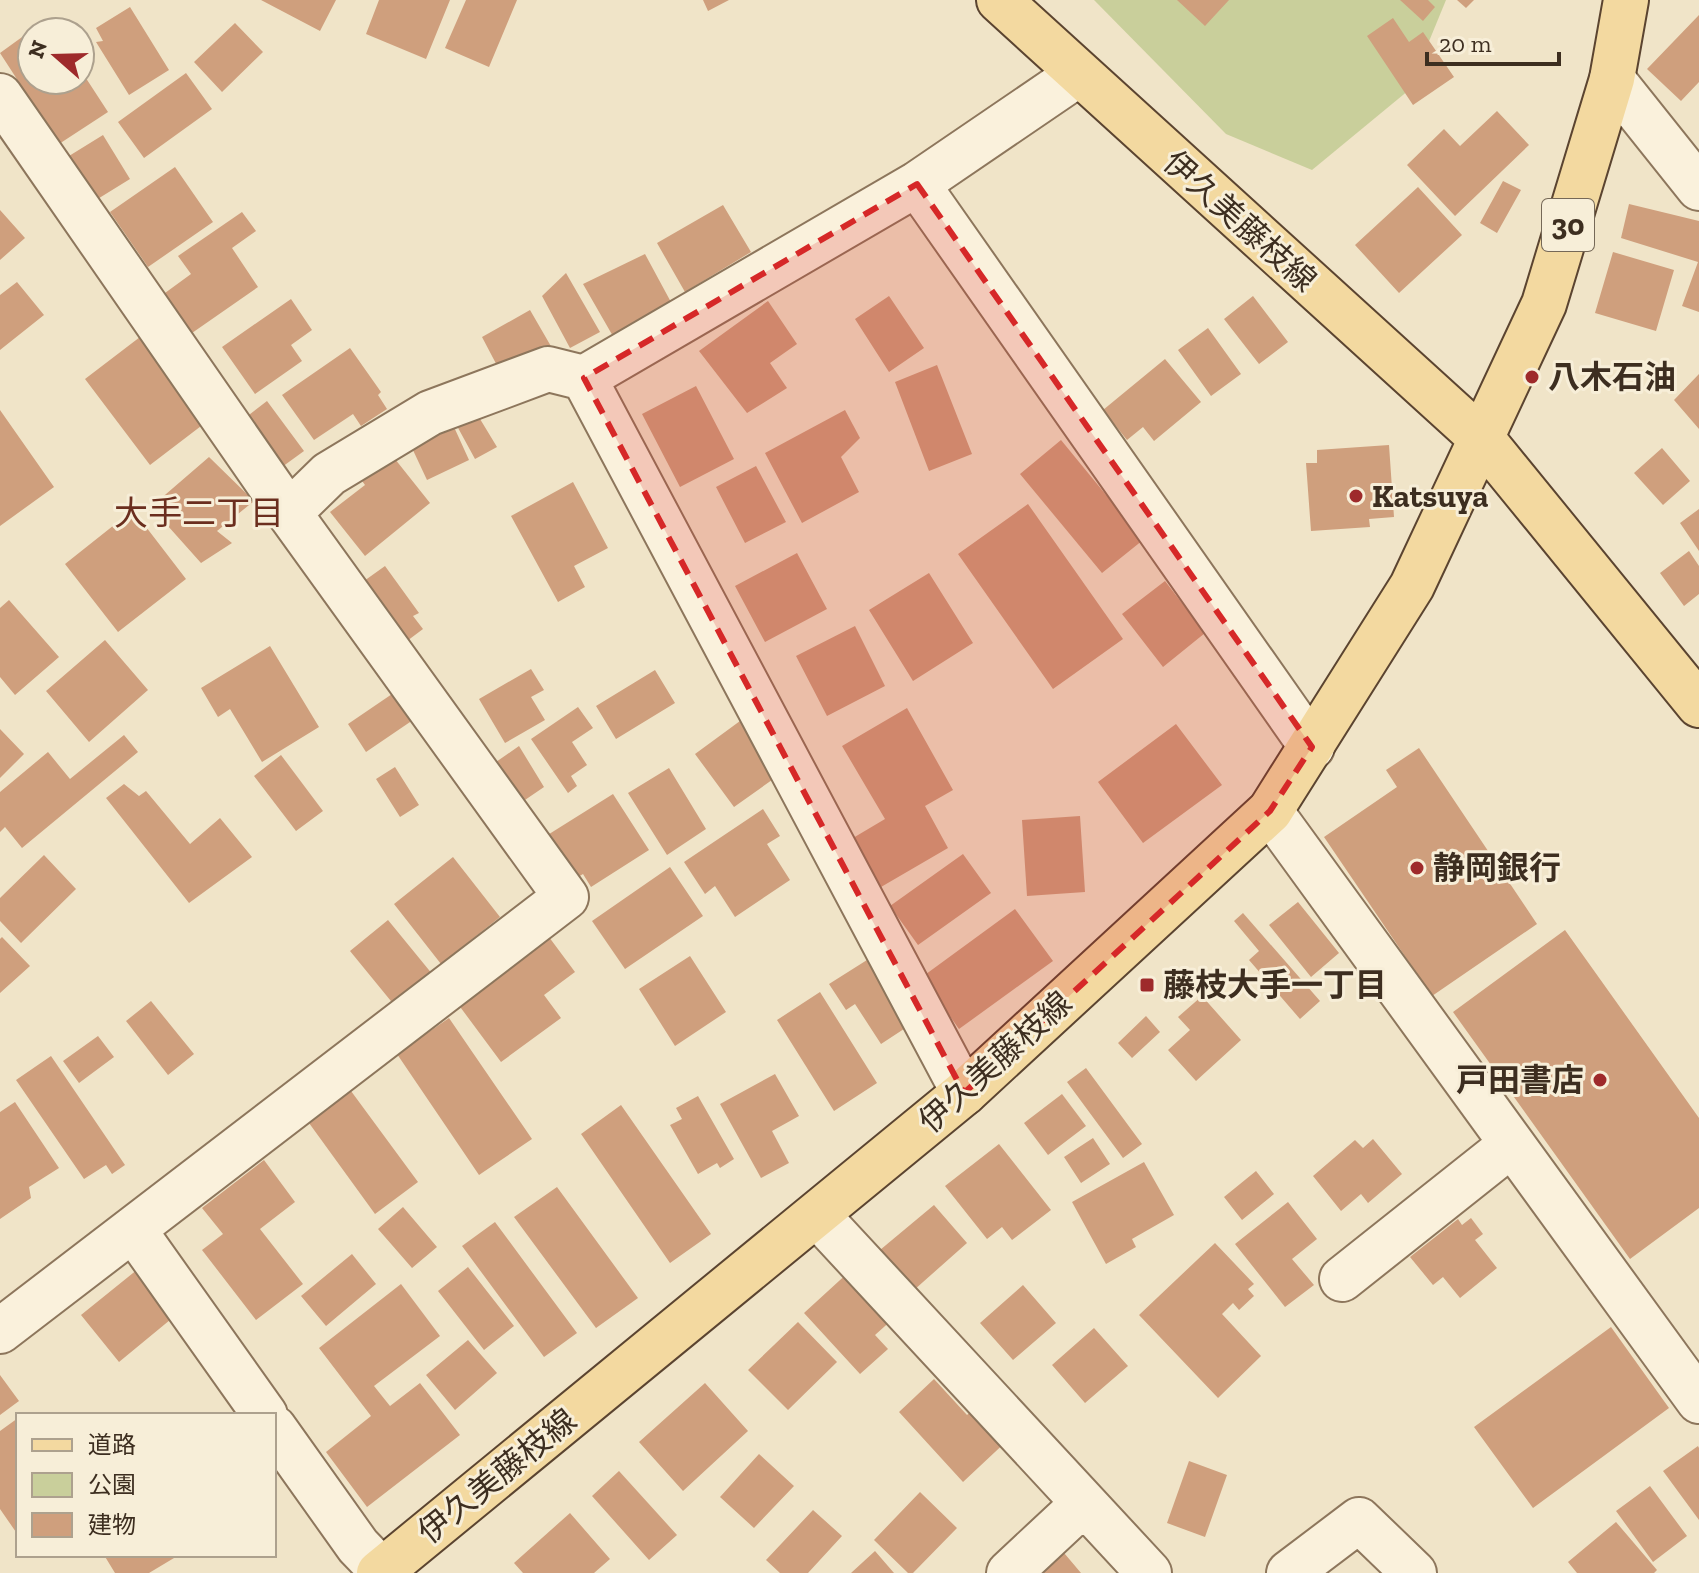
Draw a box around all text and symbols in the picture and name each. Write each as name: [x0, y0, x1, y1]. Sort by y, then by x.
north arrow: [16, 16, 96, 96]
scale bar: [1427, 16, 1559, 66]
text: 20 m: [1439, 29, 1492, 58]
text: N: [22, 37, 53, 62]
street label: 伊久美藤枝線: [1156, 143, 1324, 299]
road number: 30: [1542, 199, 1594, 251]
place label: 八木石油: [1548, 358, 1676, 396]
marker: 八木石油: [1523, 368, 1541, 386]
place label: Katsuya: [1372, 477, 1489, 515]
marker: Katsuya: [1347, 487, 1365, 505]
district label: 大手二丁目: [114, 493, 284, 534]
place label: 静岡銀行: [1433, 849, 1561, 887]
marker: 静岡銀行: [1408, 859, 1426, 877]
place label: 藤枝大手一丁目: [1163, 966, 1387, 1004]
marker: 藤枝大手一丁目: [1138, 976, 1156, 994]
street label: 伊久美藤枝線: [911, 984, 1079, 1140]
place label: 戸田書店: [1456, 1061, 1584, 1099]
marker: 戸田書店: [1591, 1071, 1609, 1089]
street label: 伊久美藤枝線: [410, 1401, 584, 1551]
legend: [16, 1413, 276, 1557]
text: 道路: [88, 1430, 136, 1459]
text: 公園: [88, 1470, 136, 1499]
text: 建物: [88, 1510, 136, 1539]

